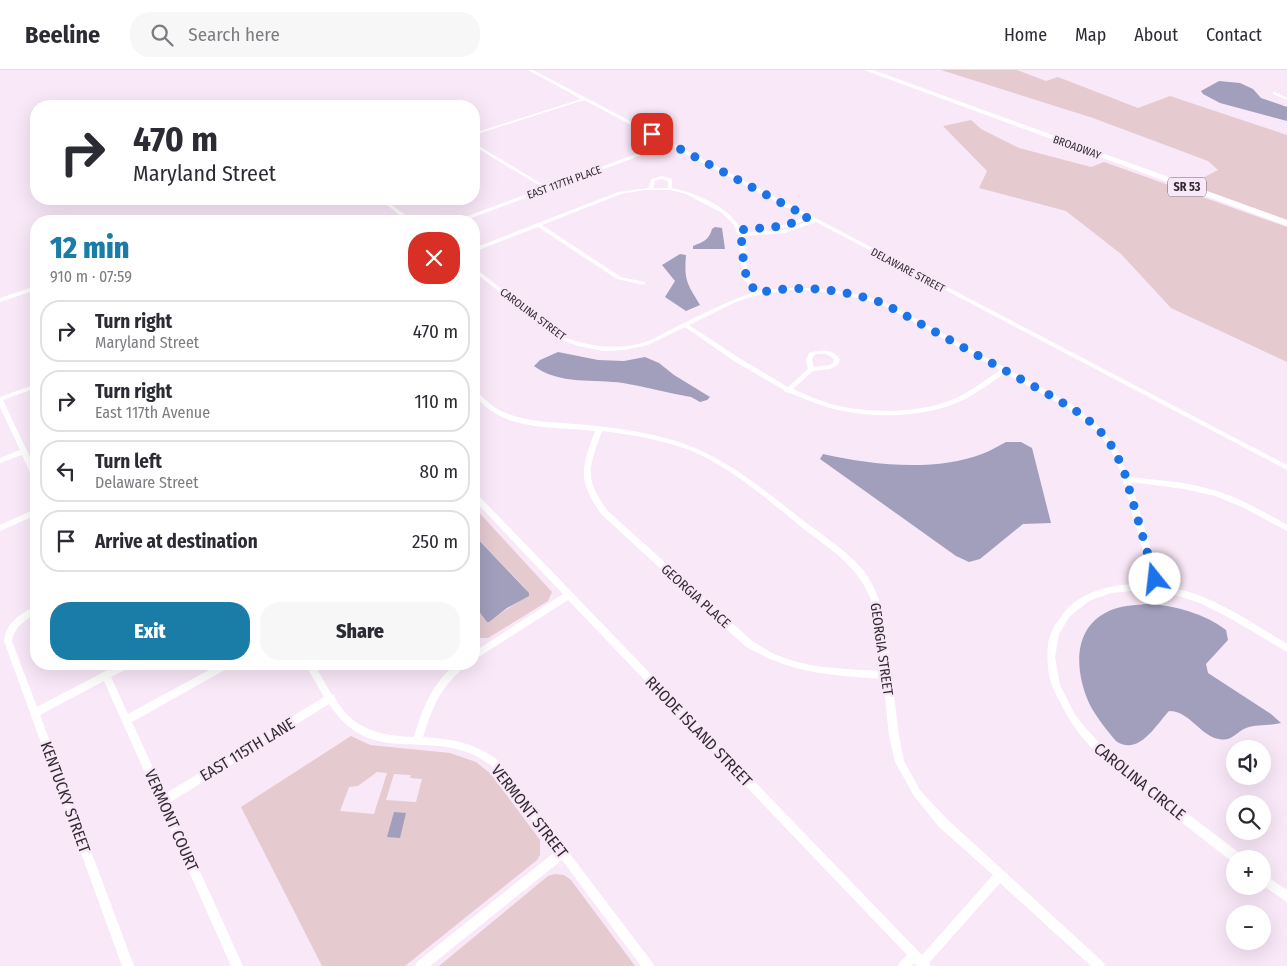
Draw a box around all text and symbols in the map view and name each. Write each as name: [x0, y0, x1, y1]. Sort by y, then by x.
search box: [130, 12, 480, 57]
text: Beeline: [25, 21, 100, 49]
icon: search: [148, 21, 176, 49]
text: Search here: [188, 23, 280, 46]
text: Home: [1004, 24, 1047, 46]
text: Map: [1075, 24, 1106, 46]
text: About: [1134, 24, 1178, 46]
text: Contact: [1206, 24, 1262, 46]
pin: [631, 113, 673, 155]
text: 470 m: [133, 118, 218, 160]
icon: right: [50, 120, 115, 185]
icon: arrive: [638, 120, 666, 148]
street label: BROADWAY: [1051, 133, 1103, 162]
text: Maryland Street: [133, 160, 276, 187]
street label: EAST 117TH PLACE: [525, 163, 603, 202]
road number: SR 53: [1168, 178, 1206, 196]
text: 12 min: [50, 230, 129, 266]
button: close: [408, 232, 460, 284]
street label: DELAWARE STREET: [869, 246, 948, 296]
text: 910 m · 07:59: [50, 267, 132, 286]
street label: CAROLINA STREET: [497, 286, 569, 344]
text: Turn right: [95, 310, 172, 333]
icon: right: [52, 317, 80, 345]
text: 470 m: [413, 320, 458, 343]
text: Maryland Street: [95, 333, 199, 352]
text: Turn right: [95, 380, 172, 403]
icon: right: [52, 387, 80, 415]
text: 110 m: [414, 390, 458, 413]
text: East 117th Avenue: [95, 403, 210, 422]
text: Turn left: [95, 450, 162, 473]
icon: left: [52, 457, 80, 485]
text: 80 m: [420, 460, 458, 483]
text: Delaware Street: [95, 473, 198, 492]
icon: arrive: [52, 527, 80, 555]
text: Arrive at destination: [95, 530, 258, 553]
text: 250 m: [412, 530, 458, 553]
position arrow: [1128, 552, 1180, 604]
street label: GEORGIA PLACE: [657, 561, 734, 632]
button: Exit: [50, 602, 250, 660]
button: Share: [260, 602, 460, 660]
street label: GEORGIA STREET: [867, 602, 896, 697]
street label: RHODE ISLAND STREET: [641, 672, 756, 791]
street label: EAST 115TH LANE: [196, 714, 298, 785]
street label: KENTUCKY STREET: [37, 739, 95, 856]
street label: CAROLINA CIRCLE: [1090, 739, 1189, 824]
map controls: [1226, 740, 1271, 950]
button: sound: [1226, 740, 1271, 785]
street label: VERMONT STREET: [487, 761, 572, 862]
street label: VERMONT COURT: [141, 766, 203, 875]
button: search: [1226, 795, 1271, 840]
button: +: [1226, 850, 1271, 895]
button: −: [1226, 905, 1271, 950]

